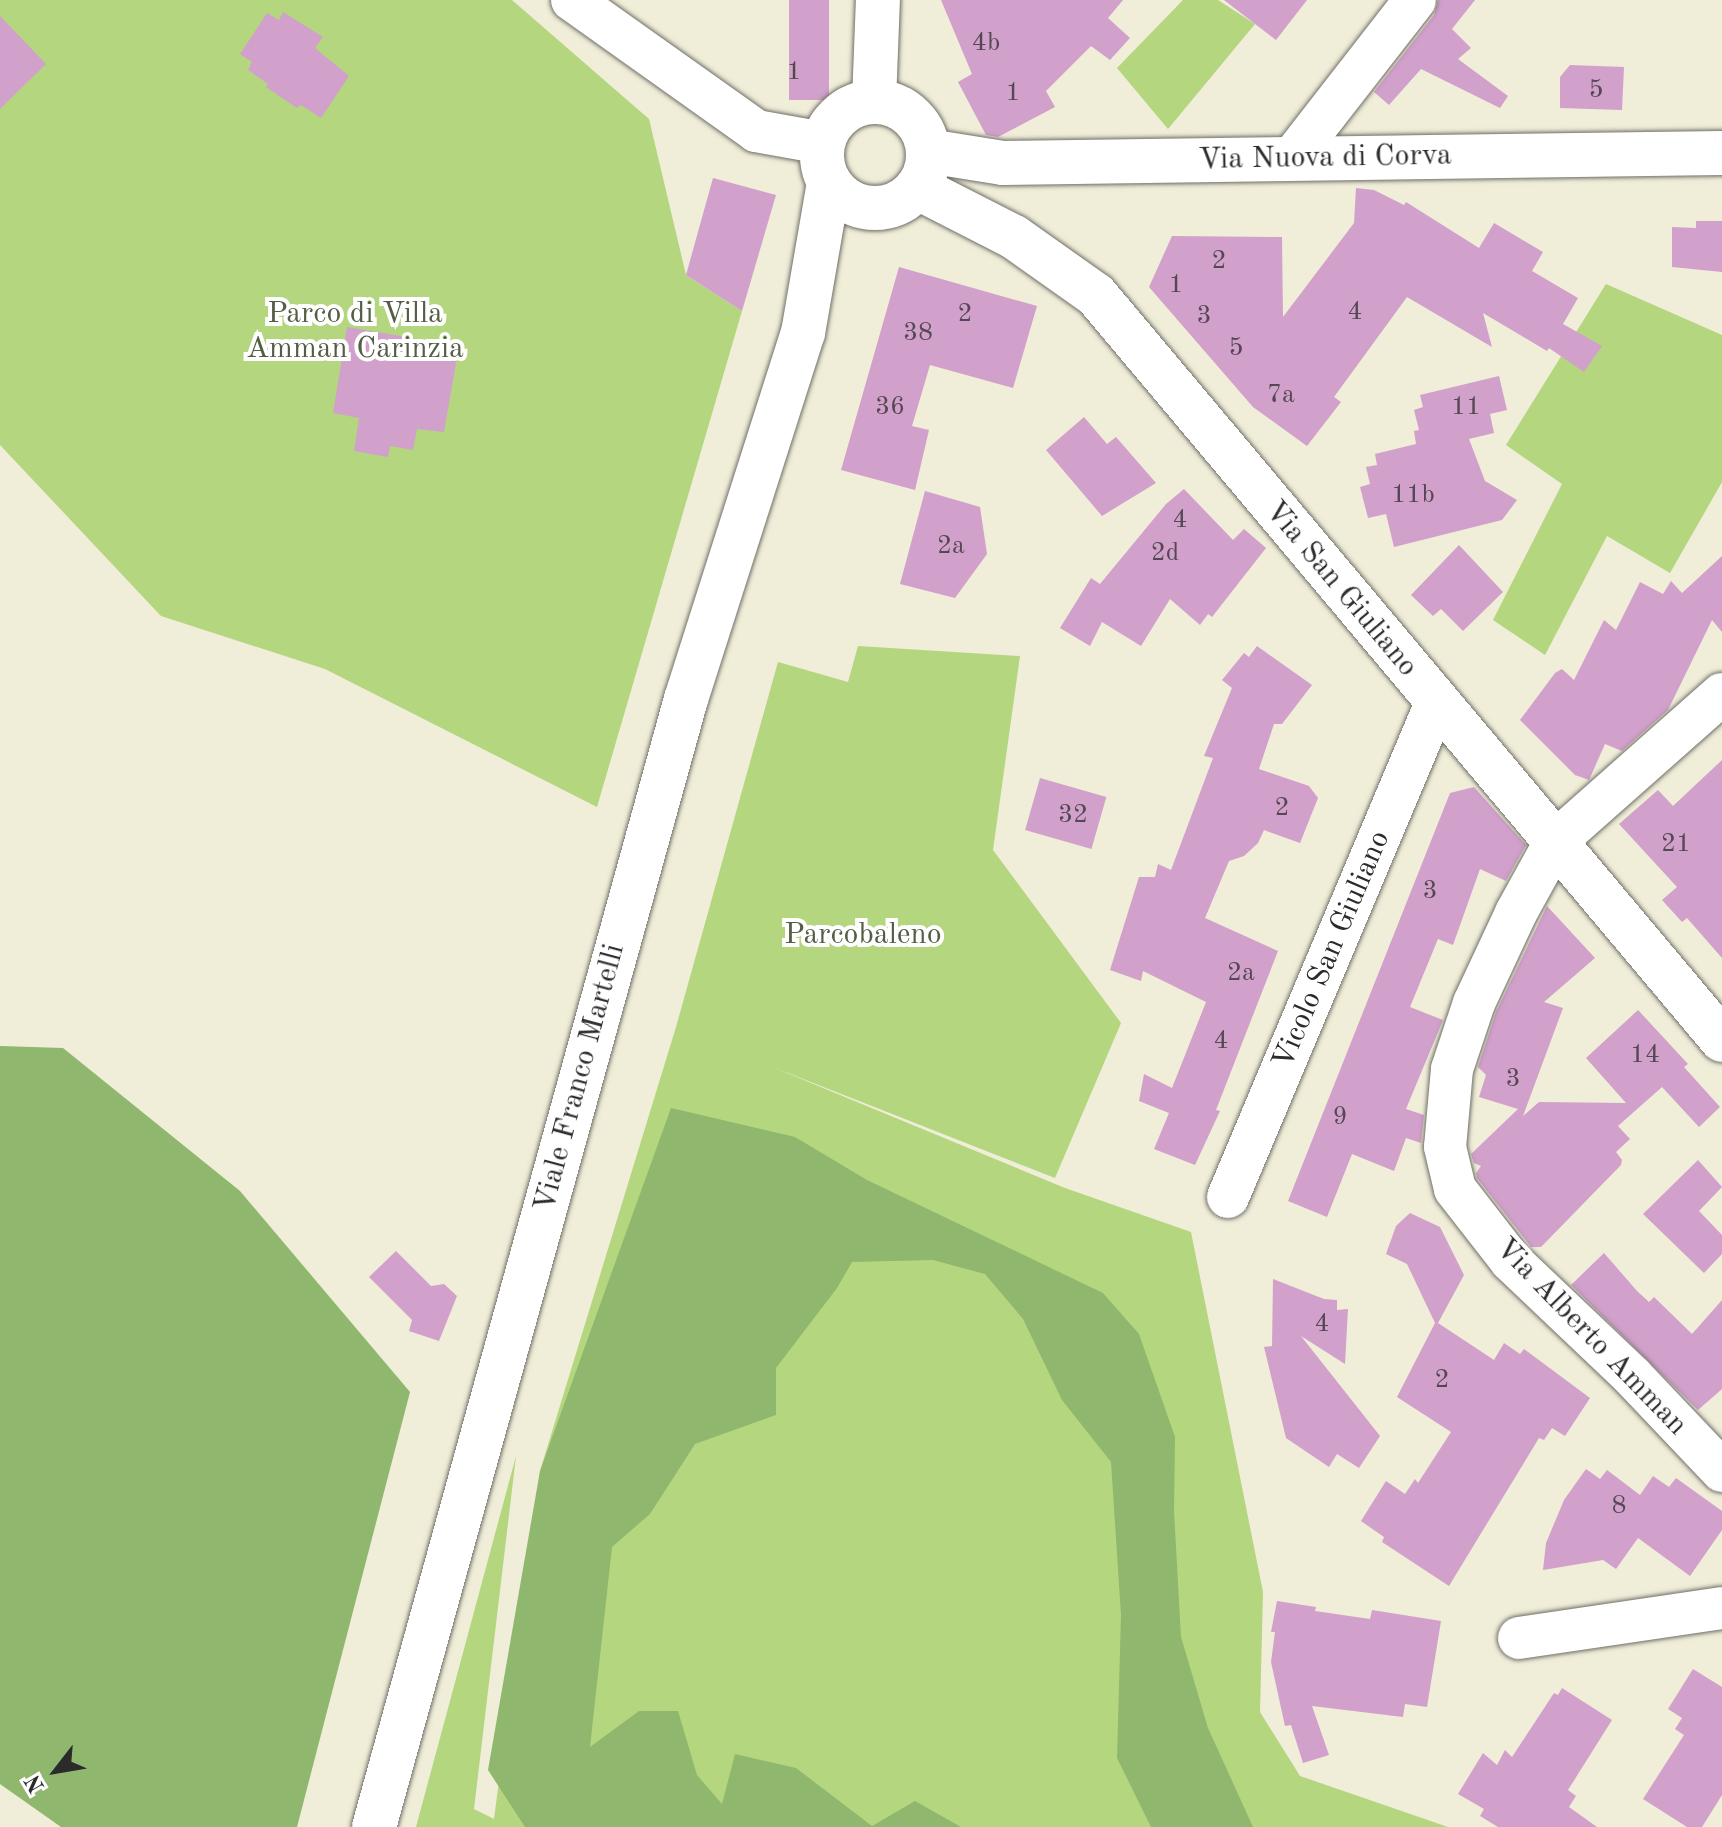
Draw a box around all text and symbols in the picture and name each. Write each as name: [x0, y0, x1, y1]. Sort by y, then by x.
house number: 4b: [972, 28, 1000, 60]
house number: 1: [786, 57, 802, 89]
house number: 5: [1588, 75, 1604, 107]
house number: 1: [1005, 78, 1021, 110]
street label: Via Nuova di Corva: [1198, 138, 1452, 178]
house number: 2: [1211, 246, 1227, 278]
house number: 1: [1168, 270, 1184, 302]
park label: Parco di Villa Amman Carinzia: [246, 296, 464, 366]
house number: 4: [1347, 297, 1363, 329]
house number: 2: [957, 299, 973, 331]
house number: 3: [1196, 301, 1212, 333]
house number: 38: [903, 318, 933, 350]
house number: 5: [1228, 333, 1244, 365]
house number: 7a: [1267, 380, 1295, 412]
house number: 36: [875, 392, 905, 424]
house number: 11: [1451, 392, 1481, 424]
house number: 11b: [1391, 480, 1435, 512]
street label: Via San Giuliano: [1257, 494, 1425, 684]
house number: 4: [1172, 505, 1188, 537]
house number: 2a: [937, 531, 965, 563]
house number: 2d: [1151, 538, 1179, 570]
house number: 2: [1274, 793, 1290, 825]
house number: 32: [1058, 800, 1088, 832]
street label: Vicolo San Giuliano: [1266, 826, 1398, 1074]
house number: 21: [1661, 829, 1691, 861]
house number: 3: [1422, 876, 1438, 908]
park label: Parcobaleno: [784, 917, 942, 953]
street label: Viale Franco Martelli: [527, 940, 633, 1216]
house number: 2a: [1227, 958, 1255, 990]
house number: 4: [1213, 1026, 1229, 1058]
house number: 14: [1630, 1040, 1660, 1072]
house number: 3: [1505, 1064, 1521, 1096]
house number: 9: [1332, 1102, 1348, 1134]
street label: Via Alberto Amman: [1487, 1231, 1695, 1443]
house number: 4: [1314, 1309, 1330, 1341]
house number: 2: [1434, 1365, 1450, 1397]
house number: 8: [1611, 1491, 1627, 1523]
north arrow: [16, 1731, 96, 1811]
text: N: [22, 1770, 49, 1796]

